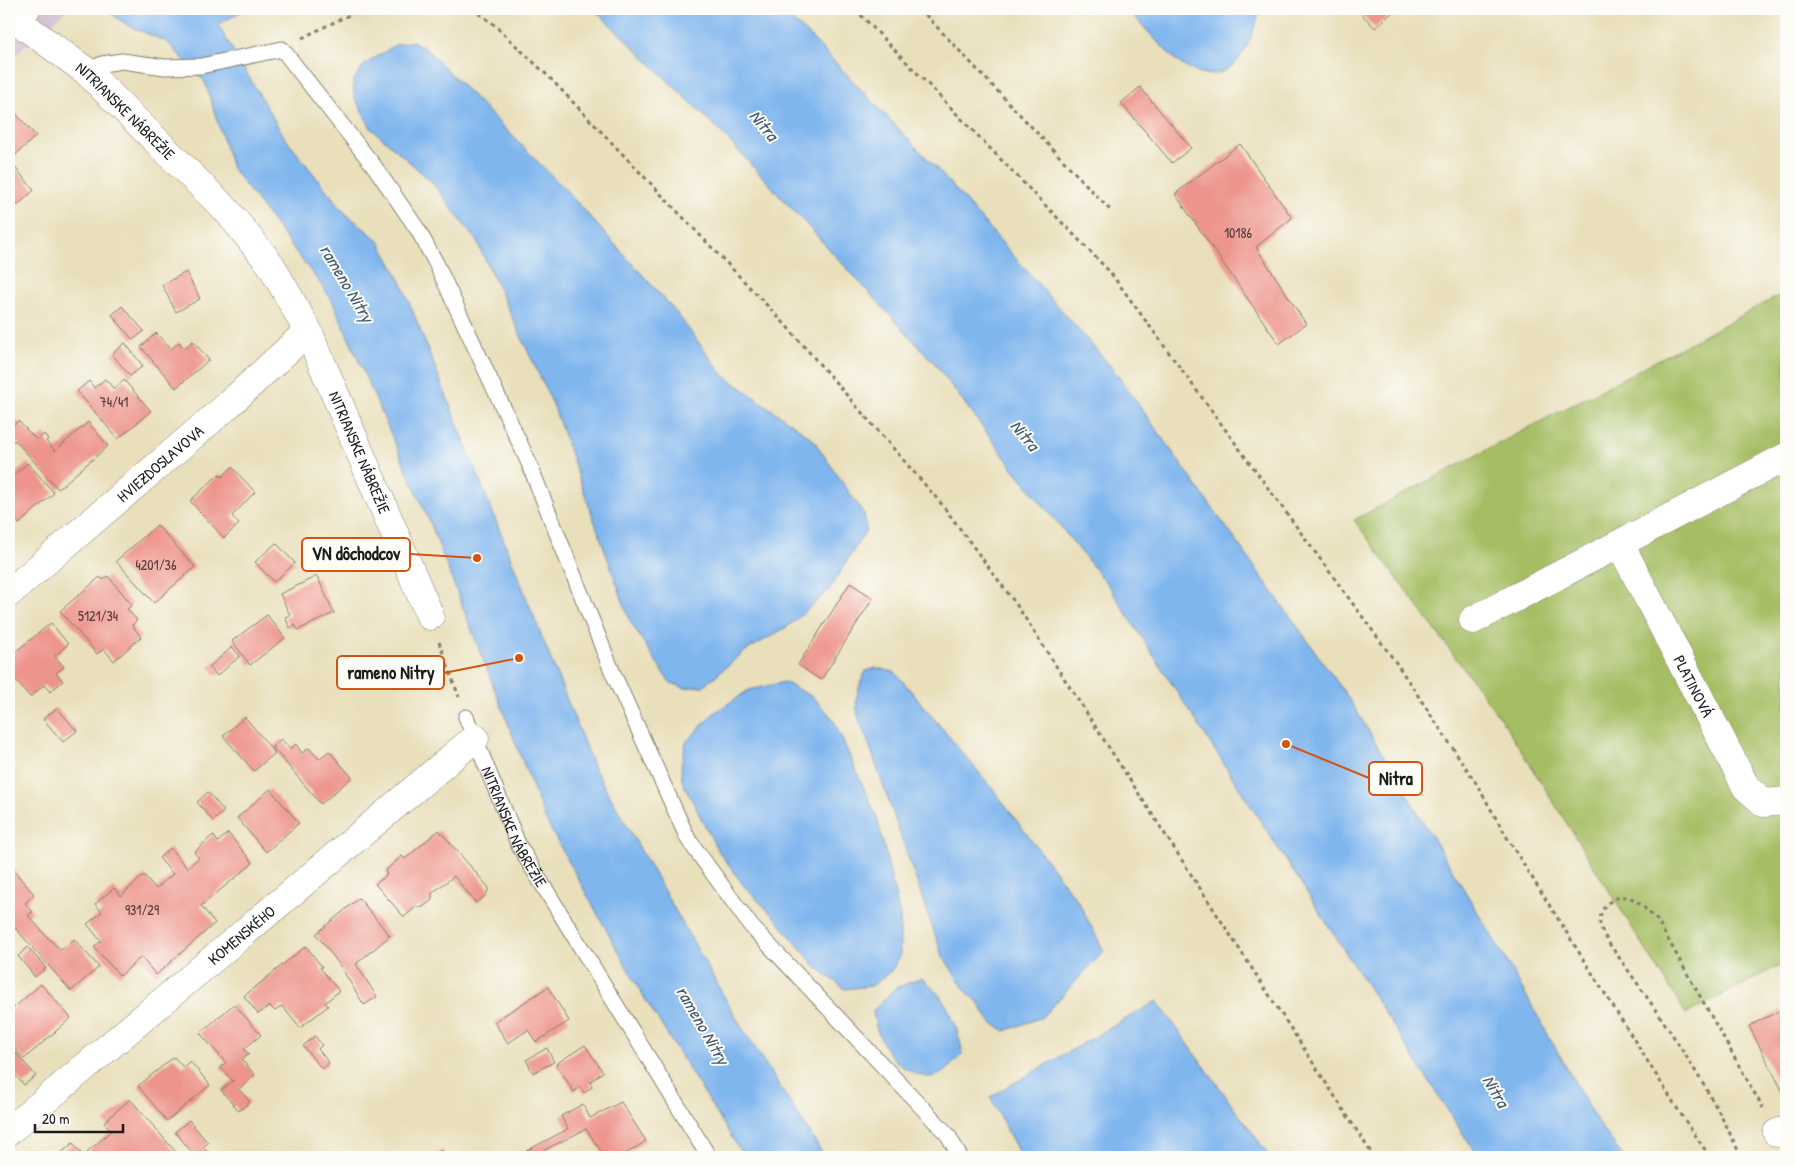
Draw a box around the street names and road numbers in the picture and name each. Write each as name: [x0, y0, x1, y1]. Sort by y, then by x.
street label: NITRIANSKE NÁBREŽIE: [72, 56, 180, 165]
street label: NITRIANSKE NÁBREŽIE: [324, 388, 396, 517]
street label: HVIEZDOSLAVOVA: [112, 420, 208, 507]
street label: PLATINOVÁ: [1668, 651, 1719, 721]
street label: NITRIANSKE NÁBREŽIE: [476, 763, 552, 891]
street label: KOMENSKÉHO: [203, 900, 280, 970]

